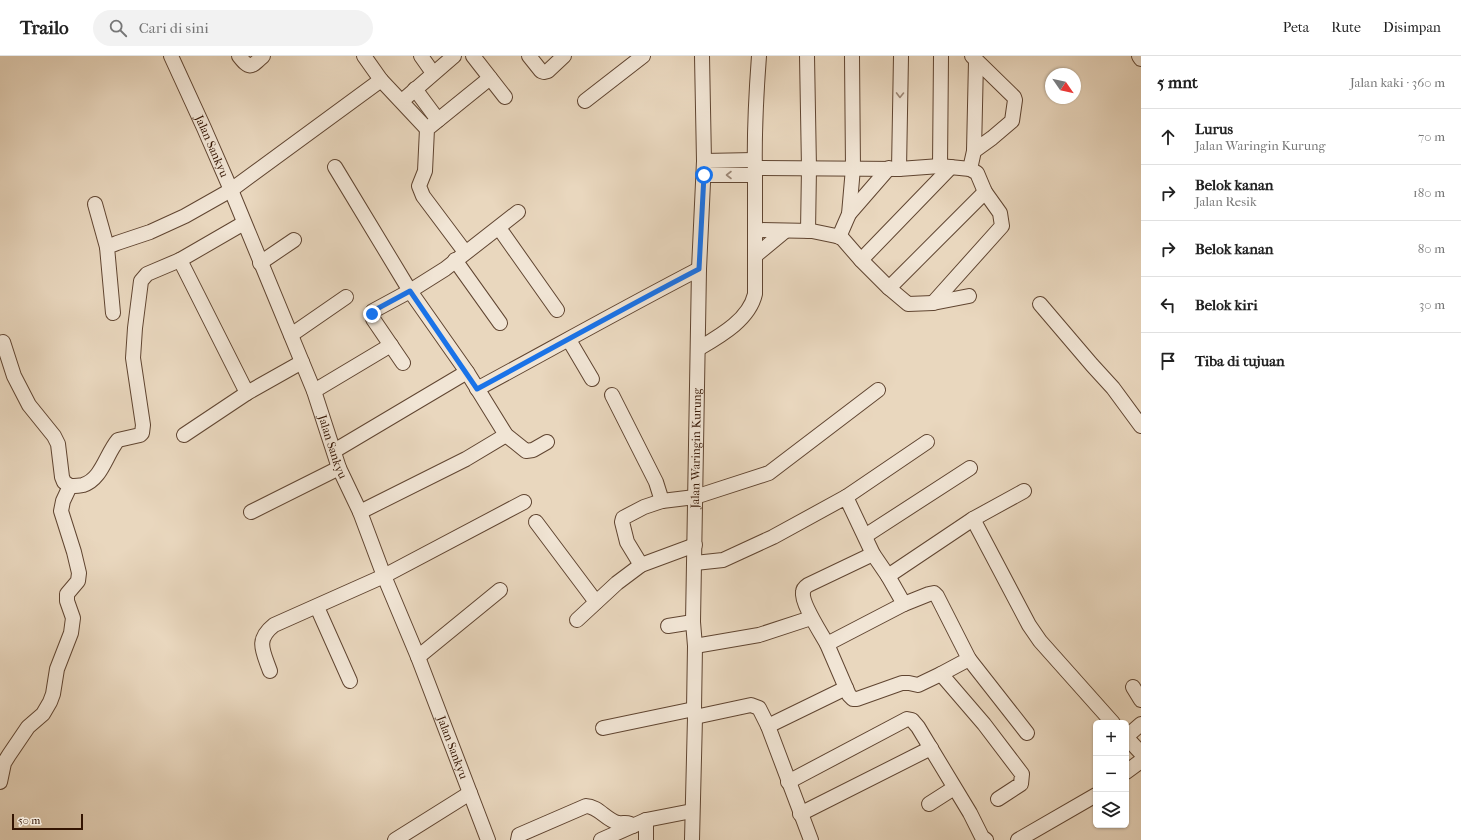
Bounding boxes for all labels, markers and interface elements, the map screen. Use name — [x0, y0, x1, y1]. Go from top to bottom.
search box — [93, 10, 373, 46]
text: Trailo — [20, 17, 69, 39]
icon: search — [107, 17, 129, 39]
text: Cari di sini — [139, 19, 209, 37]
text: Peta — [1283, 19, 1309, 36]
text: Rute — [1331, 19, 1361, 36]
text: Disimpan — [1383, 19, 1441, 36]
north arrow — [1045, 68, 1081, 104]
text: 5 mnt — [1157, 72, 1198, 92]
text: Jalan kaki · 360 m — [1350, 75, 1445, 90]
one-way arrow — [896, 92, 904, 98]
street label: Jalan Sankyu — [192, 112, 232, 180]
text: Lurus — [1195, 120, 1233, 138]
icon: ahead — [1157, 126, 1179, 148]
text: 70 m — [1418, 129, 1445, 144]
text: Jalan Waringin Kurung — [1195, 138, 1326, 153]
route start — [695, 166, 713, 184]
one-way arrow — [726, 171, 732, 179]
text: Belok kanan — [1195, 176, 1274, 194]
icon: right — [1157, 182, 1179, 204]
text: 180 m — [1413, 185, 1445, 200]
text: Jalan Resik — [1195, 194, 1257, 209]
icon: right — [1157, 238, 1179, 260]
text: Belok kanan — [1195, 240, 1274, 258]
text: 80 m — [1418, 241, 1445, 256]
icon: left — [1157, 294, 1179, 316]
text: Belok kiri — [1195, 296, 1258, 314]
text: 30 m — [1419, 297, 1445, 312]
route end — [363, 305, 381, 323]
icon: arrive — [1157, 350, 1179, 372]
text: Tiba di tujuan — [1195, 352, 1285, 370]
street label: Jalan Waringin Kurung — [688, 387, 704, 510]
street label: Jalan Sankyu — [315, 412, 350, 481]
street label: Jalan Sankyu — [434, 713, 471, 781]
map controls — [1093, 720, 1129, 828]
button: + — [1093, 720, 1129, 756]
button: − — [1093, 756, 1129, 792]
button: layers — [1093, 792, 1129, 828]
scale bar — [12, 812, 83, 831]
text: 50 m — [18, 814, 40, 827]

